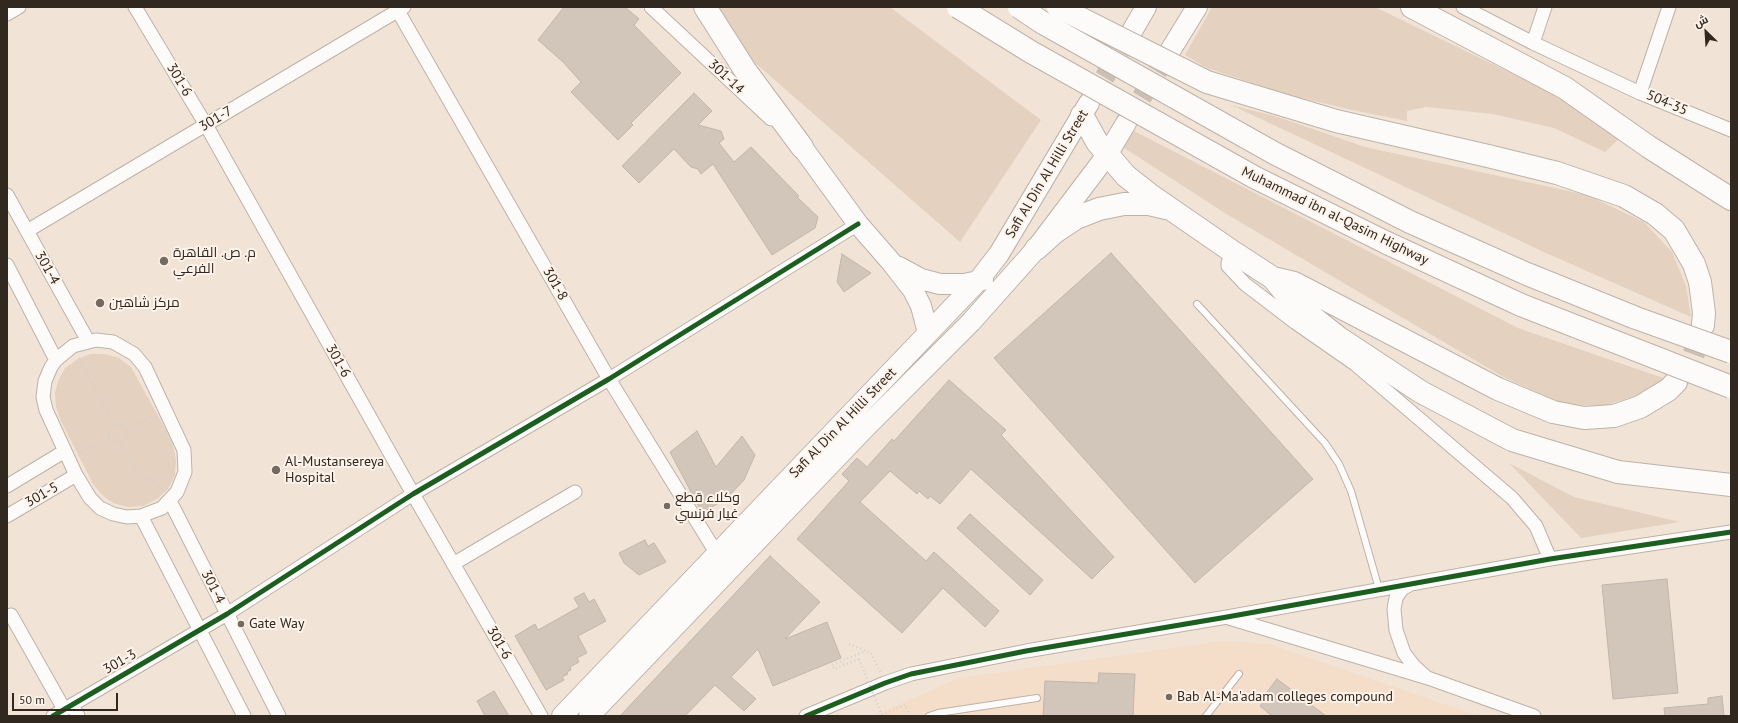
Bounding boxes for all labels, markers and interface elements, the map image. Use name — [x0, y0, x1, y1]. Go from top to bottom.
north arrow — [1686, 12, 1726, 52]
text: ش — [1692, 12, 1710, 30]
street label: 301-14 — [704, 56, 748, 98]
street label: 301-6 — [163, 60, 195, 100]
street label: 504-35 — [1644, 87, 1690, 119]
street label: 301-7 — [196, 103, 236, 135]
street label: Safi Al Din Al Hilli Street — [1002, 107, 1092, 241]
street label: Muhammad ibn al-Qasim Highway — [1239, 163, 1431, 269]
place label: م. ص. القاهرة الفرعي — [173, 245, 256, 278]
street label: 301-4 — [31, 248, 63, 288]
marker: م. ص. القاهرة الفرعي — [158, 255, 170, 267]
street label: 301-8 — [539, 264, 571, 304]
place label: مركز شاهين — [109, 295, 180, 311]
marker: مركز شاهين — [94, 297, 106, 309]
street label: 301-6 — [322, 341, 354, 381]
street label: Safi Al Din Al Hilli Street — [786, 364, 900, 482]
place label: Al-Mustansereya Hospital — [285, 454, 384, 486]
marker: Al-Mustansereya Hospital — [270, 464, 282, 476]
street label: 301-5 — [22, 479, 62, 511]
place label: وكلاء قطع غيار فرنسي — [675, 490, 740, 522]
marker: وكلاء قطع غيار فرنسي — [662, 501, 672, 511]
street label: 301-4 — [197, 567, 229, 607]
place label: Gate Way — [249, 616, 304, 632]
marker: Gate Way — [236, 619, 246, 629]
street label: 301-6 — [483, 623, 515, 663]
street label: 301-3 — [100, 646, 140, 678]
scale bar — [14, 685, 120, 711]
place label: Bab Al-Ma'adam colleges compound — [1177, 689, 1393, 705]
text: 50 m — [19, 692, 45, 707]
marker: Bab Al-Ma'adam colleges compound — [1164, 692, 1174, 702]

